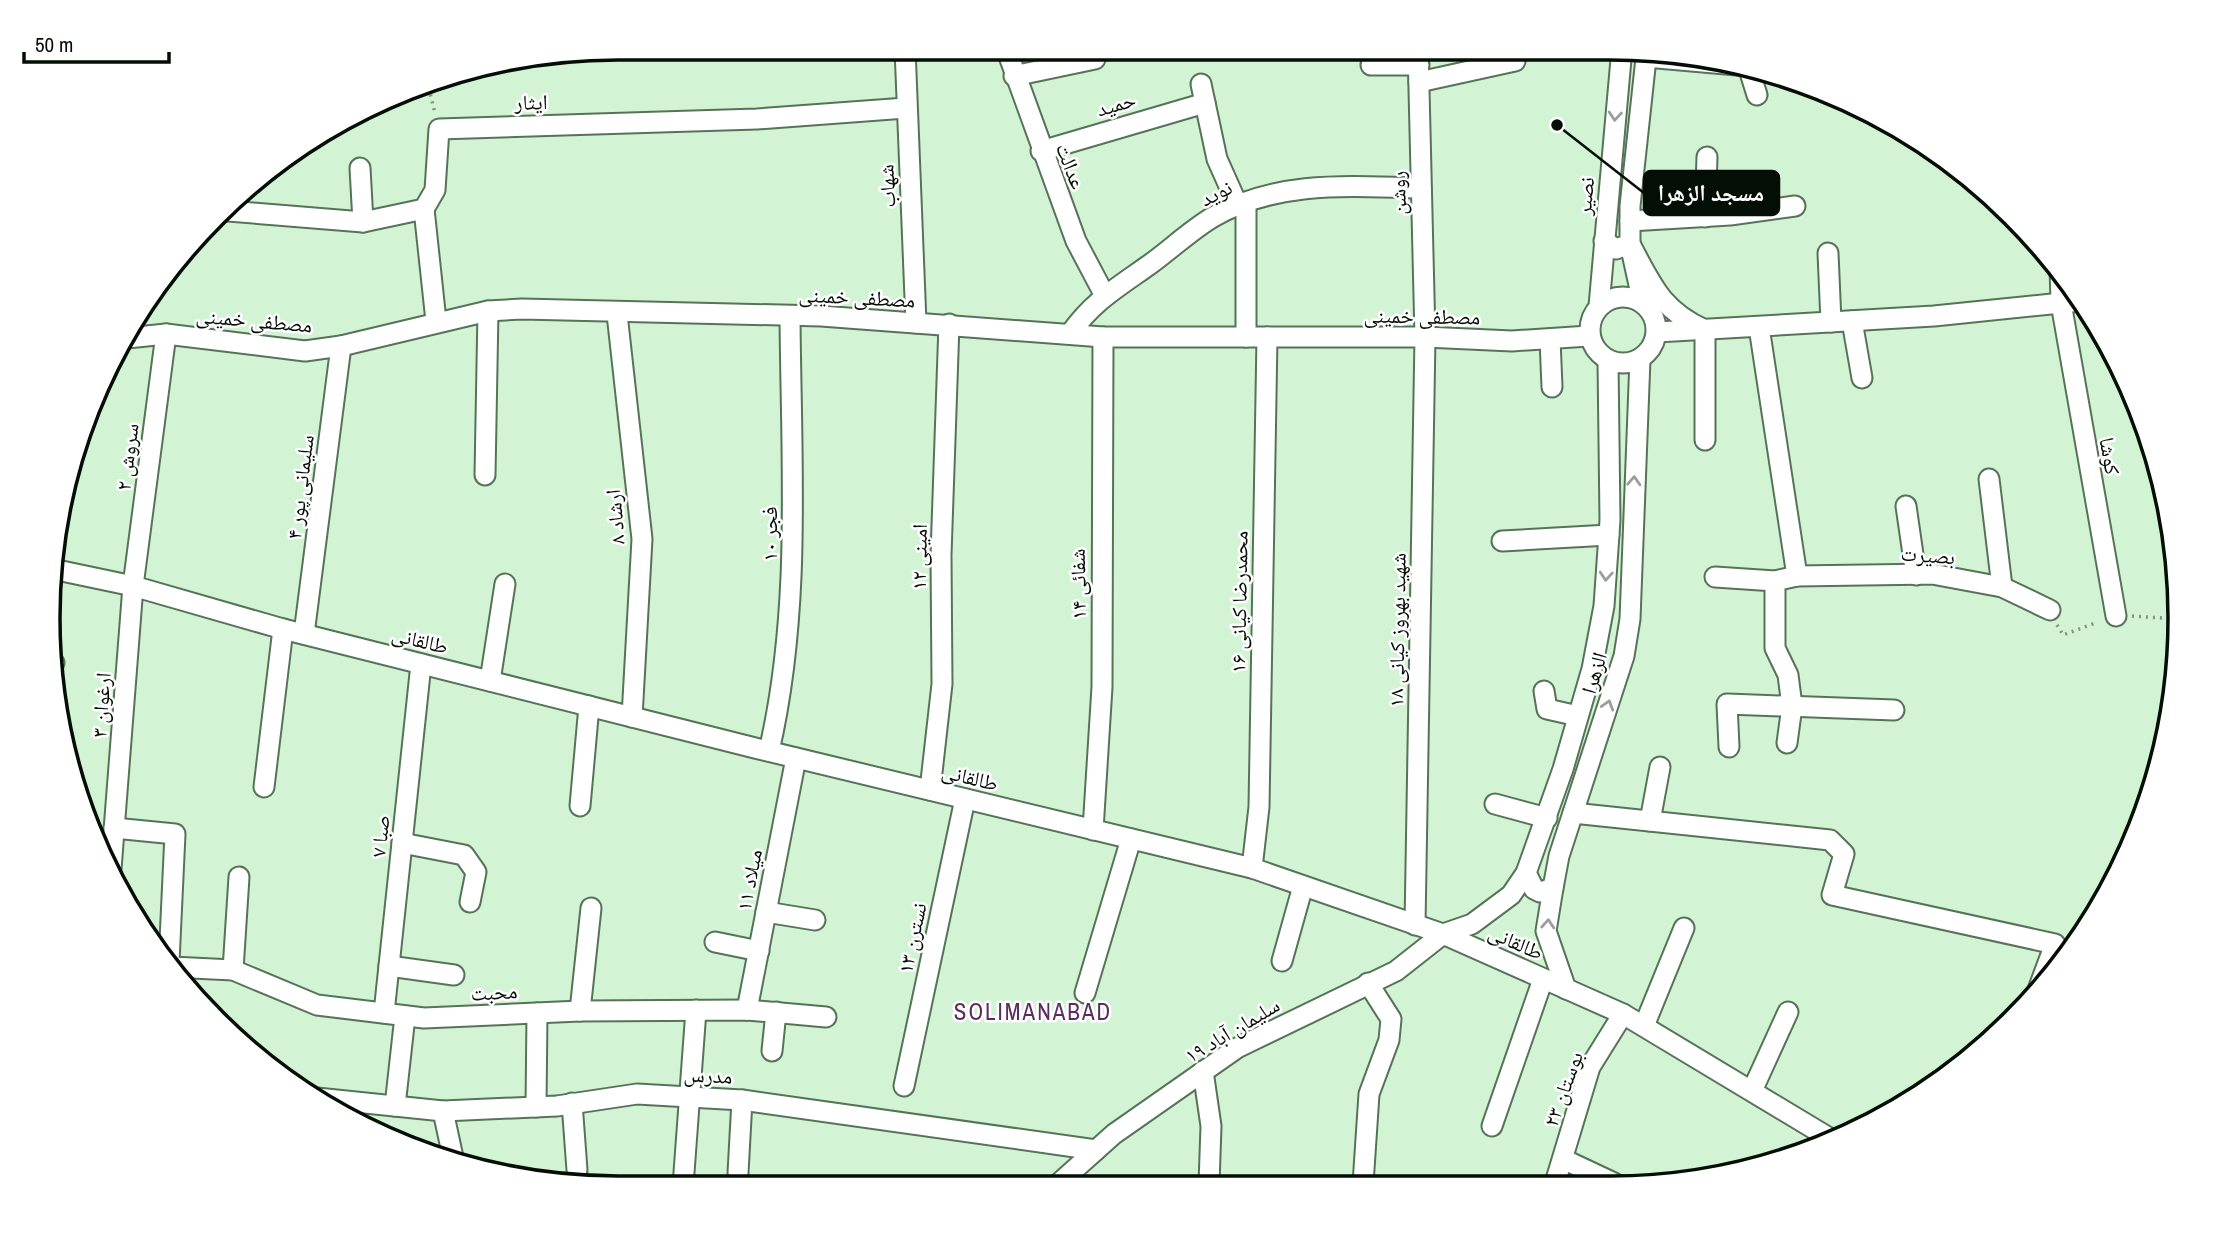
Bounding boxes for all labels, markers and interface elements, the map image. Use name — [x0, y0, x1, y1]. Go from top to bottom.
scale bar — [24, 21, 170, 65]
text: 50 m — [35, 30, 73, 59]
street label: حمید — [1093, 85, 1139, 123]
street label: ایثار — [513, 87, 548, 117]
one-way arrow — [1608, 111, 1623, 122]
street label: عدالت — [1049, 139, 1093, 194]
street label: شهاب — [871, 164, 903, 208]
street label: روشن — [1383, 170, 1413, 216]
callout: مسجد الزهرا — [1644, 171, 1779, 215]
street label: نوید — [1195, 173, 1237, 213]
street label: نصیر — [1569, 176, 1601, 217]
text: مسجد الزهرا — [1658, 177, 1764, 208]
street label: مصطفی خمینی — [798, 279, 916, 315]
street label: مصطفی خمینی — [195, 300, 313, 340]
street label: مصطفی خمینی — [1363, 300, 1481, 332]
street label: سروش ۲ — [108, 422, 146, 492]
street label: سلیمانی پور ۴ — [279, 433, 321, 541]
street label: کوشا — [2092, 435, 2128, 477]
one-way arrow — [1627, 475, 1642, 486]
street label: ارشاد ۸ — [598, 488, 632, 546]
street label: فجر ۱۰ — [755, 507, 784, 561]
street label: امینی ۱۲ — [904, 524, 934, 590]
street label: محمدرضا کیانی ۱۶ — [1223, 531, 1255, 673]
street label: بصیرت — [1900, 539, 1956, 571]
street label: شفائی ۱۴ — [1063, 548, 1093, 620]
street label: شهید بهروز کیانی ۱۸ — [1381, 552, 1413, 708]
one-way arrow — [1599, 571, 1614, 582]
street label: طالقانی — [389, 619, 451, 661]
street label: الزهرا — [1574, 649, 1614, 697]
street label: ارغوان ۳ — [84, 672, 118, 738]
one-way arrow — [1600, 700, 1614, 712]
street label: طالقانی — [939, 756, 1001, 798]
street label: صبا ۷ — [363, 814, 397, 858]
street label: میلاد ۱۱ — [729, 847, 769, 913]
street label: نسترن ۱۳ — [890, 900, 934, 976]
street label: طالقانی — [1484, 917, 1548, 967]
one-way arrow — [1540, 918, 1555, 929]
street label: محبت — [470, 976, 518, 1008]
street label: سلیمان آباد ۱۹ — [1179, 990, 1285, 1070]
district label: SOLIMANABAD — [954, 996, 1112, 1027]
street label: بوستان ۲۳ — [1536, 1047, 1590, 1131]
street label: مدرس — [683, 1059, 733, 1091]

